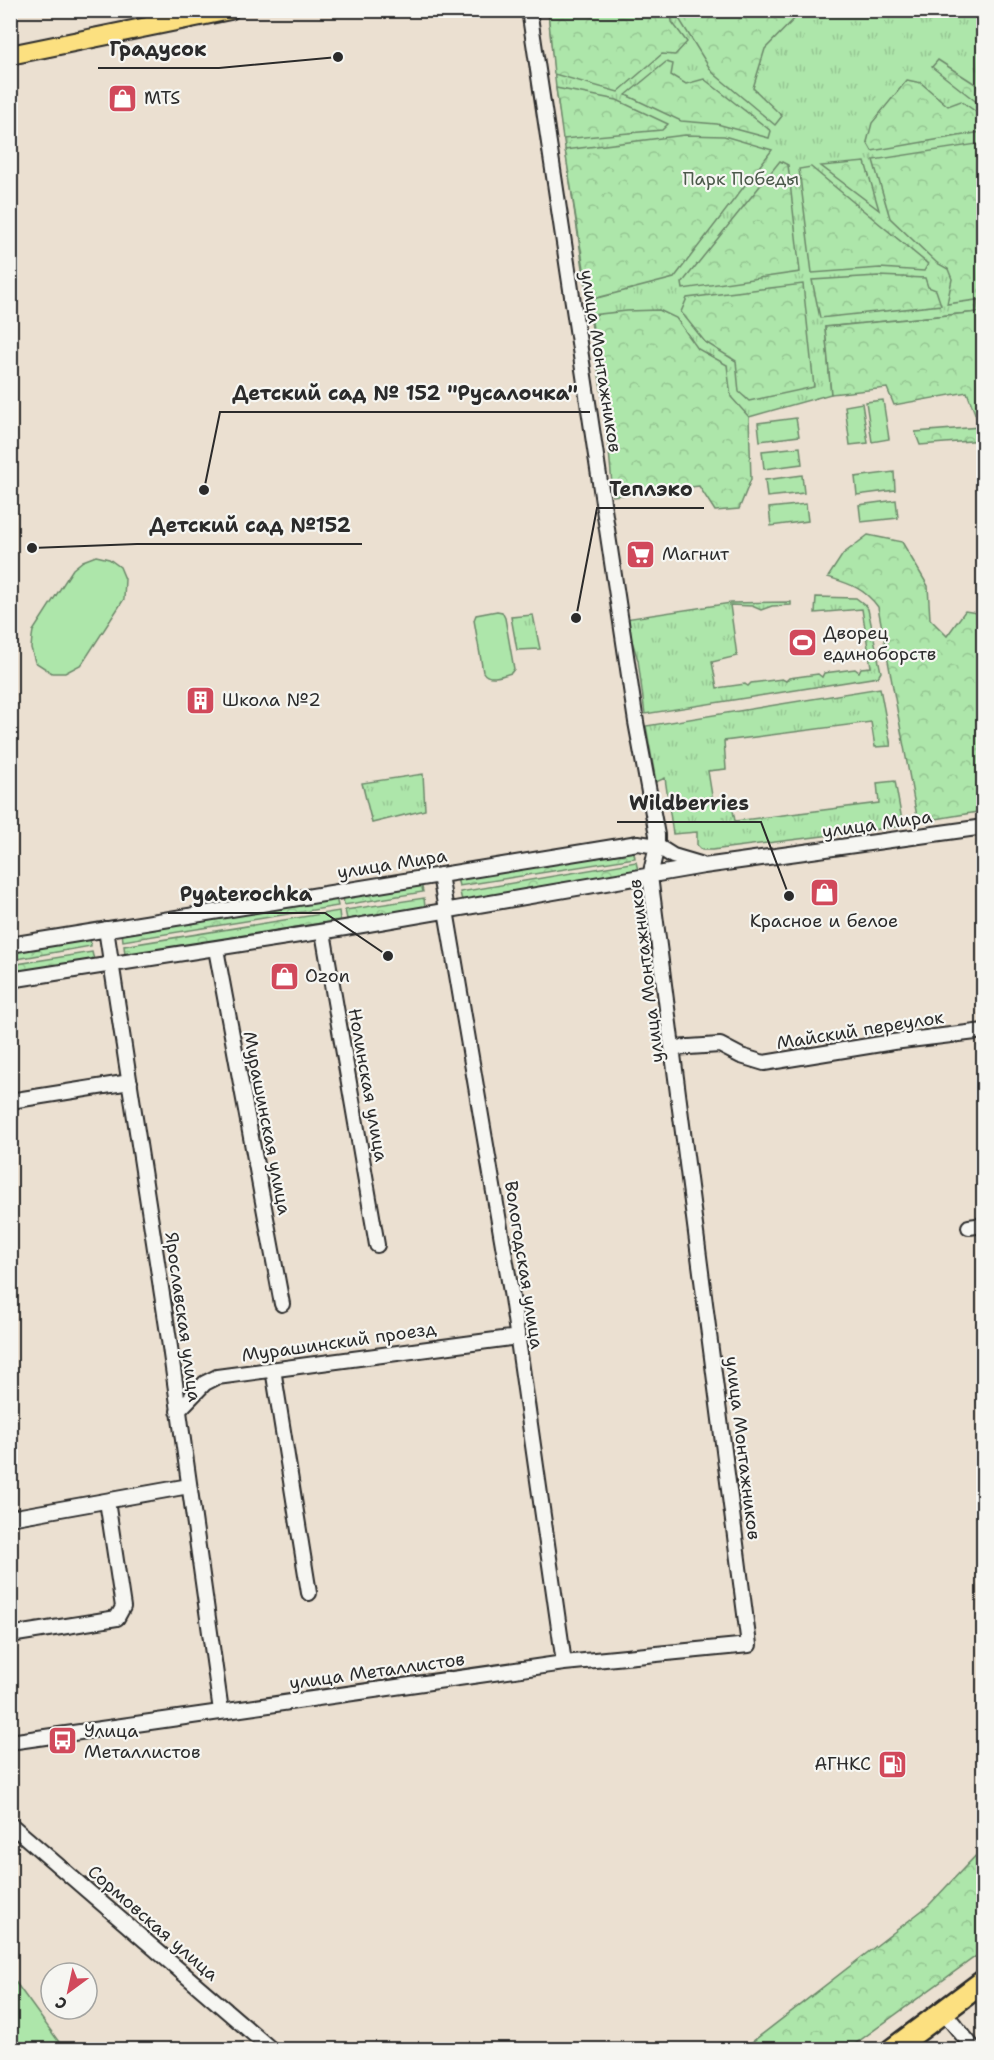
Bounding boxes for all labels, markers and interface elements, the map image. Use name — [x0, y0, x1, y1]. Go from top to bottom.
callout: Градусок — [98, 30, 219, 68]
text: Градусок — [109, 36, 207, 62]
shop icon: MTS — [107, 82, 139, 114]
place label: MTS — [144, 86, 180, 110]
park label: Парк Победы — [683, 167, 799, 191]
street label: улица Монтажников — [575, 268, 627, 454]
callout: Детский сад № 152 "Русалочка" — [220, 374, 590, 412]
text: Детский сад № 152 "Русалочка" — [232, 380, 578, 406]
callout: Теплэко — [597, 470, 704, 508]
text: Теплэко — [609, 476, 693, 502]
callout: Детский сад №152 — [137, 506, 362, 544]
text: Детский сад №152 — [149, 512, 351, 538]
supermarket icon: Магнит — [625, 538, 657, 570]
place label: Магнит — [662, 542, 730, 566]
place label: Дворец единоборств — [823, 621, 936, 666]
sports icon: Дворец единоборств — [786, 627, 818, 659]
building icon: Школа №2 — [185, 684, 217, 716]
place label: Школа №2 — [222, 688, 321, 712]
callout: Wildberries — [617, 784, 761, 822]
text: Wildberries — [629, 790, 749, 816]
street label: улица Мира — [820, 804, 934, 844]
street label: улица Мира — [335, 843, 449, 885]
callout: Pyaterochka — [168, 875, 325, 913]
shop icon: Красное и белое — [808, 876, 840, 908]
street label: улица Монтажников — [623, 878, 669, 1064]
text: Pyaterochka — [180, 881, 313, 907]
place label: Красное и белое — [750, 909, 898, 933]
shop icon: Ozon — [268, 960, 300, 992]
place label: Ozon — [305, 964, 350, 988]
street label: Майский переулок — [775, 1005, 946, 1055]
street label: Нолинская улица — [343, 1006, 393, 1164]
street label: Мурашинская улица — [237, 1029, 297, 1217]
street label: Вологодская улица — [499, 1179, 549, 1351]
street label: Ярославская улица — [159, 1230, 207, 1404]
street label: Мурашинский проезд — [240, 1316, 439, 1368]
street label: улица Монтажников — [720, 1355, 766, 1541]
street label: улица Металлистов — [288, 1647, 466, 1695]
place label: Улица Металлистов — [84, 1719, 201, 1764]
bus stop icon: Улица Металлистов — [47, 1725, 79, 1757]
fuel station icon: АГНКС — [876, 1748, 908, 1780]
place label: АГНКС — [814, 1752, 871, 1776]
street label: Сормовская улица — [83, 1860, 223, 1986]
north arrow — [39, 1961, 99, 2021]
text: С — [51, 1992, 71, 2015]

